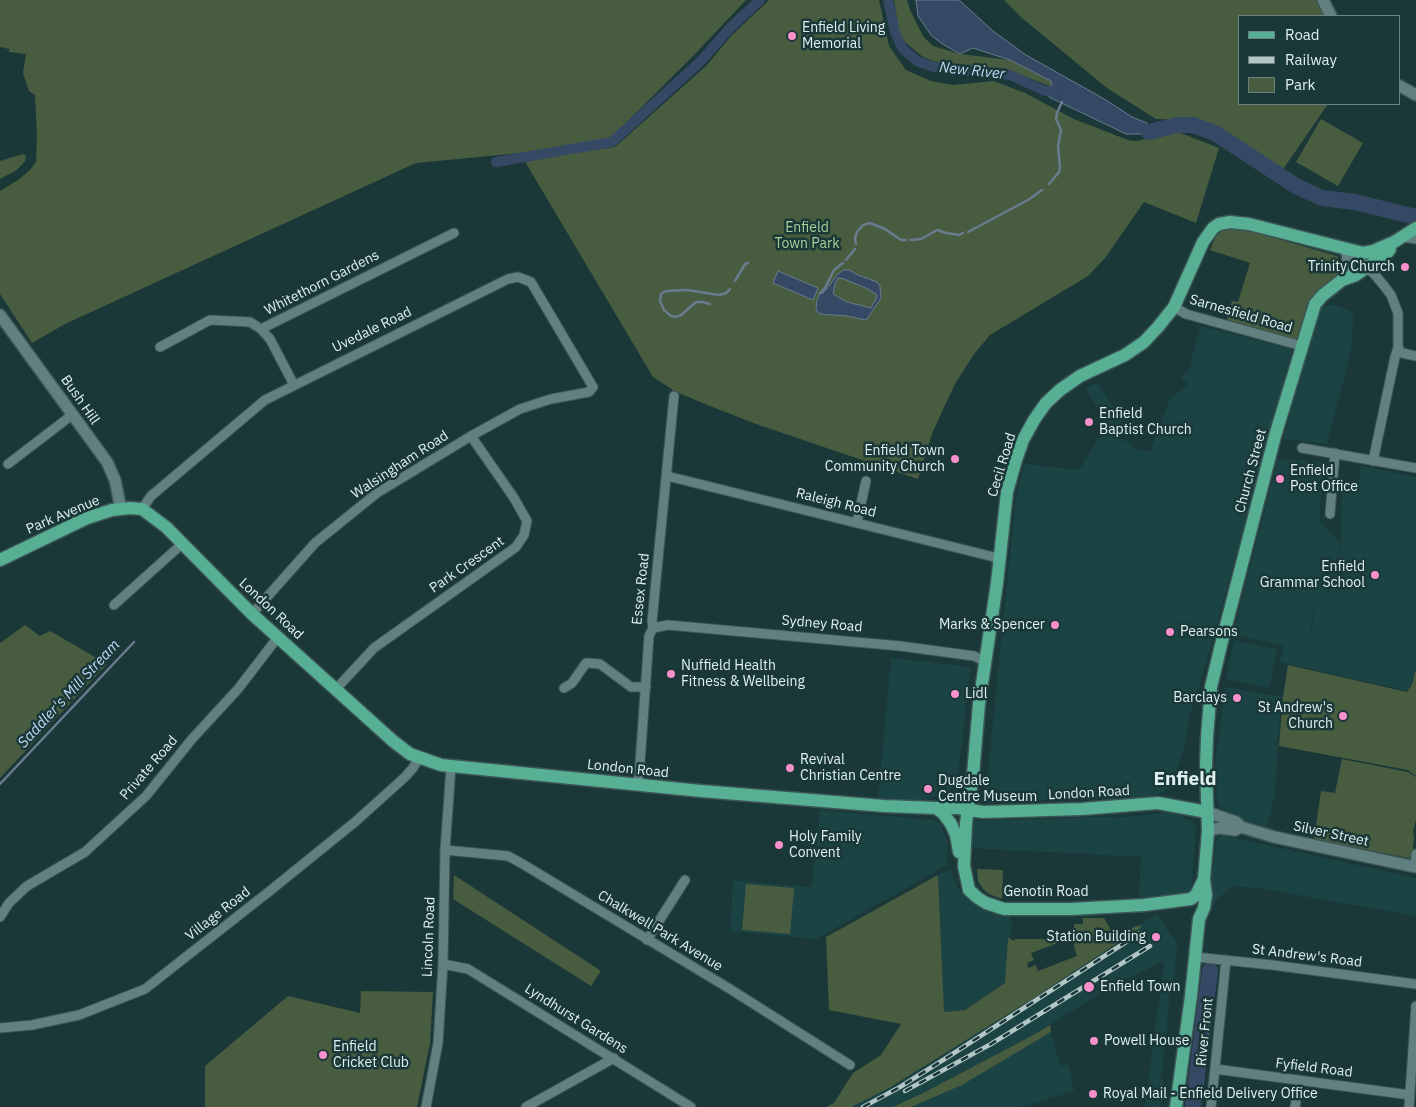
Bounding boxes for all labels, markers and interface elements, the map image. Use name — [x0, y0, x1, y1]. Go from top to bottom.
legend — [1238, 15, 1401, 105]
place label: Enfield Living Memorial — [802, 20, 885, 52]
text: Road — [1285, 25, 1320, 44]
marker: Enfield Living Memorial — [786, 30, 798, 42]
text: Railway — [1285, 50, 1337, 69]
water label: New River — [938, 59, 1006, 83]
text: Park — [1285, 75, 1315, 94]
park label: Enfield Town Park — [774, 220, 840, 252]
street label: Whitethorn Gardens — [262, 247, 382, 319]
place label: Trinity Church — [1308, 259, 1395, 275]
marker: Trinity Church — [1399, 261, 1411, 273]
street label: Sarnesfield Road — [1188, 291, 1294, 337]
street label: Uvedale Road — [329, 303, 415, 357]
street label: Bush Hill — [57, 372, 103, 428]
place label: Enfield Baptist Church — [1099, 406, 1192, 438]
marker: Enfield Baptist Church — [1083, 416, 1095, 428]
street label: Walsingham Road — [348, 427, 452, 503]
street label: Church Street — [1232, 427, 1270, 515]
street label: Cecil Road — [984, 431, 1020, 499]
place label: Enfield Town Community Church — [825, 443, 945, 476]
marker: Enfield Town Community Church — [949, 453, 961, 465]
place label: Enfield Post Office — [1290, 463, 1358, 496]
marker: Enfield Post Office — [1274, 473, 1286, 485]
street label: Raleigh Road — [794, 485, 878, 521]
street label: Park Avenue — [24, 492, 102, 538]
street label: Park Crescent — [426, 533, 508, 597]
street label: Essex Road — [629, 552, 653, 626]
place label: Enfield Grammar School — [1260, 559, 1365, 592]
marker: Enfield Grammar School — [1369, 569, 1381, 581]
street label: London Road — [235, 575, 307, 643]
street label: Sydney Road — [781, 612, 863, 636]
place label: Marks & Spencer — [939, 617, 1045, 633]
marker: Marks & Spencer — [1049, 619, 1061, 631]
place label: Pearsons — [1180, 624, 1238, 640]
marker: Pearsons — [1164, 626, 1176, 638]
water label: Saddler's Mill Stream — [14, 636, 124, 752]
place label: Nuffield Health Fitness & Wellbeing — [681, 658, 805, 690]
marker: Nuffield Health Fitness & Wellbeing — [665, 668, 677, 680]
place label: Lidl — [965, 686, 987, 702]
marker: Lidl — [949, 688, 961, 700]
place label: Barclays — [1173, 690, 1227, 706]
marker: Barclays — [1231, 692, 1243, 704]
place label: St Andrew's Church — [1258, 700, 1333, 732]
marker: St Andrew's Church — [1337, 710, 1349, 722]
street label: Private Road — [117, 733, 181, 803]
place label: Revival Christian Centre — [800, 752, 901, 784]
street label: London Road — [586, 756, 670, 782]
marker: Revival Christian Centre — [784, 762, 796, 774]
district label: Enfield — [1153, 769, 1217, 791]
place label: Dugdale Centre Museum — [938, 773, 1037, 806]
street label: London Road — [1048, 782, 1130, 804]
marker: Dugdale Centre Museum — [922, 783, 934, 795]
street label: Silver Street — [1292, 818, 1370, 850]
place label: Holy Family Convent — [789, 829, 862, 862]
marker: Holy Family Convent — [773, 839, 785, 851]
street label: Village Road — [182, 884, 254, 944]
street label: Genotin Road — [1003, 884, 1089, 900]
street label: Chalkwell Park Avenue — [594, 887, 726, 975]
street label: Lincoln Road — [419, 896, 439, 978]
place label: Station Building — [1047, 929, 1146, 945]
marker: Station Building — [1150, 931, 1162, 943]
street label: St Andrew's Road — [1251, 941, 1363, 971]
place label: Enfield Town — [1100, 979, 1181, 995]
marker: Enfield Town — [1082, 980, 1096, 994]
street label: Lyndhurst Gardens — [521, 981, 631, 1057]
street label: River Front — [1193, 997, 1217, 1067]
place label: Powell House — [1104, 1033, 1189, 1049]
marker: Powell House — [1088, 1035, 1100, 1047]
place label: Enfield Cricket Club — [333, 1039, 409, 1072]
marker: Enfield Cricket Club — [317, 1049, 329, 1061]
street label: Fyfield Road — [1274, 1055, 1354, 1081]
place label: Royal Mail - Enfield Delivery Office — [1103, 1086, 1318, 1102]
marker: Royal Mail - Enfield Delivery Office — [1087, 1088, 1099, 1100]

